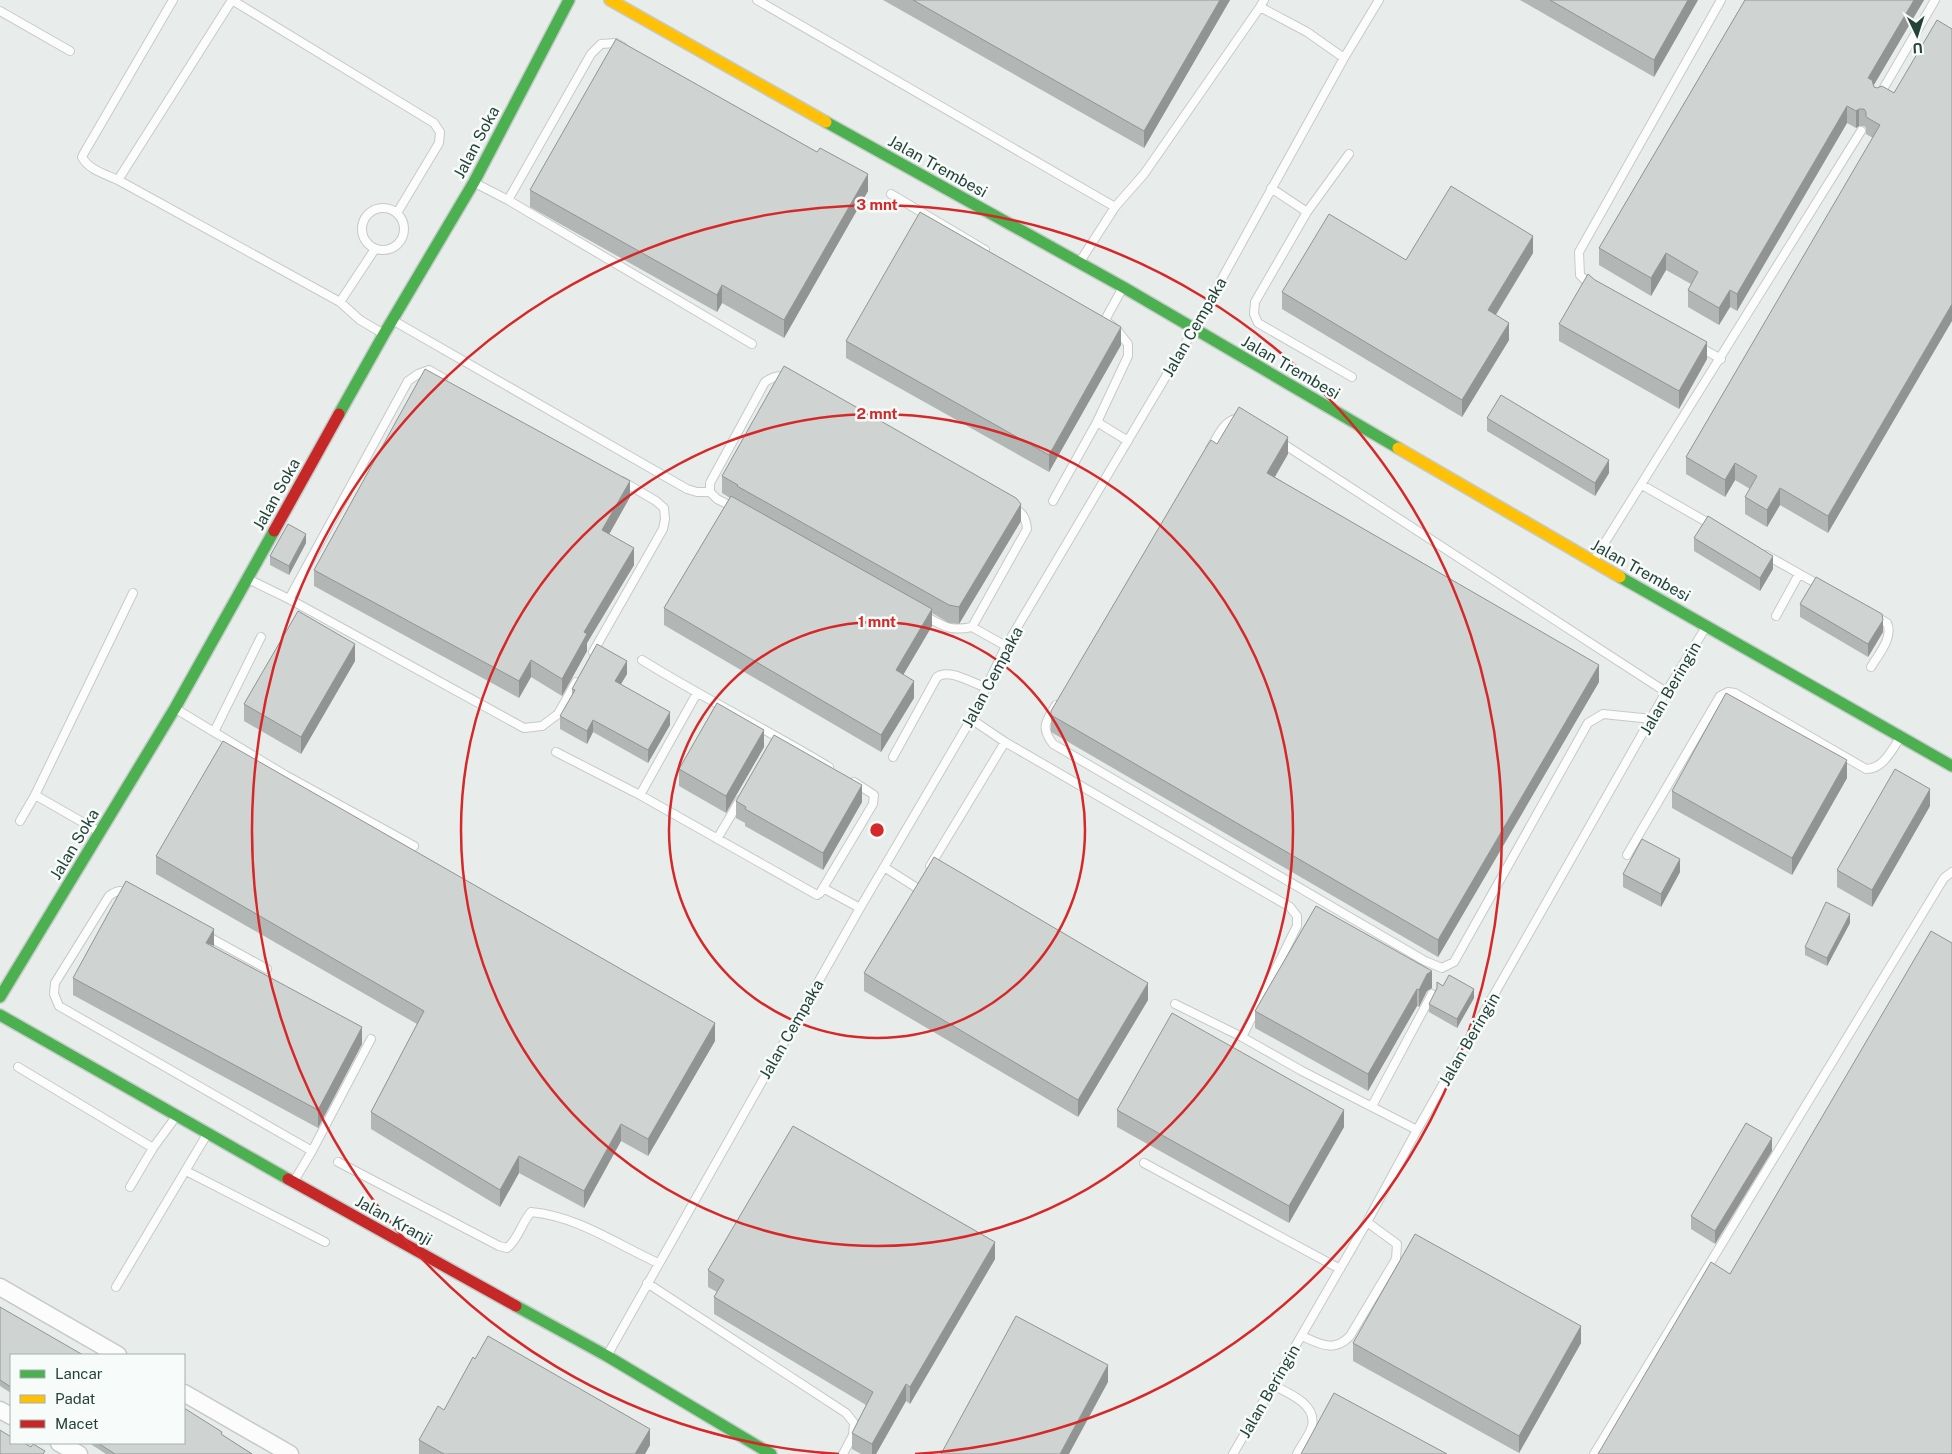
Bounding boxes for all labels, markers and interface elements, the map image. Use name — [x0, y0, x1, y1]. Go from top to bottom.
north arrow — [1892, 10, 1942, 60]
text: U — [1912, 40, 1924, 56]
street label: Jalan Soka — [449, 103, 503, 182]
street label: Jalan Trembesi — [885, 131, 991, 202]
text: 3 mnt — [856, 196, 898, 213]
street label: Jalan Cempaka — [1158, 274, 1231, 380]
street label: Jalan Trembesi — [1238, 332, 1343, 403]
text: 2 mnt — [856, 405, 898, 422]
street label: Jalan Soka — [249, 455, 304, 533]
street label: Jalan Trembesi — [1588, 535, 1694, 606]
text: 1 mnt — [858, 613, 896, 630]
street label: Jalan Cempaka — [958, 624, 1027, 731]
street label: Jalan Beringin — [1636, 638, 1705, 738]
street label: Jalan Soka — [46, 805, 103, 883]
centre of rings — [868, 821, 886, 839]
street label: Jalan Cempaka — [755, 976, 828, 1082]
street label: Jalan Beringin — [1435, 989, 1504, 1089]
street label: Jalan Kranji — [352, 1192, 436, 1249]
street label: Jalan Beringin — [1235, 1341, 1304, 1441]
legend — [10, 1354, 185, 1444]
text: Lancar — [55, 1365, 103, 1382]
text: Padat — [55, 1390, 96, 1407]
text: Macet — [55, 1415, 99, 1432]

